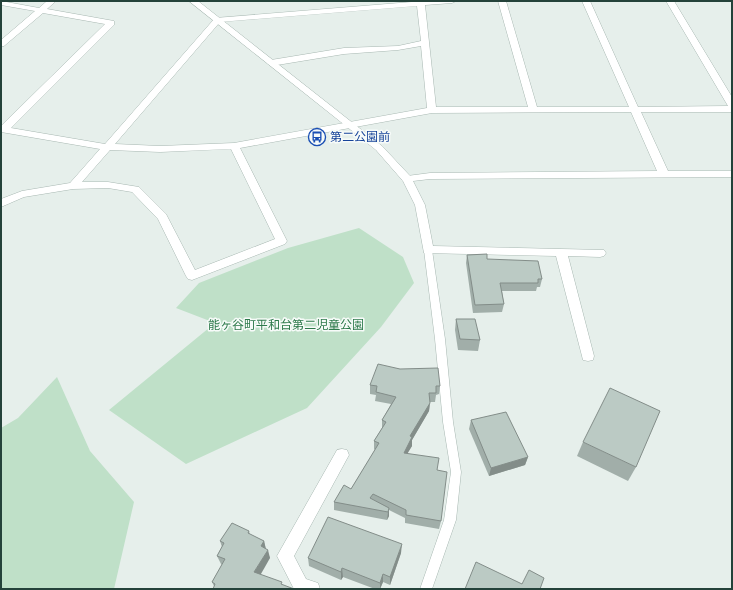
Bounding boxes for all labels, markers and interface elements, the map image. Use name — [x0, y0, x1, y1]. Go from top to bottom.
bus stop icon: 第二公園前 — [307, 127, 327, 147]
place label: 第二公園前 — [330, 130, 390, 144]
park label: 能ヶ谷町平和台第二児童公園 — [208, 318, 364, 332]

